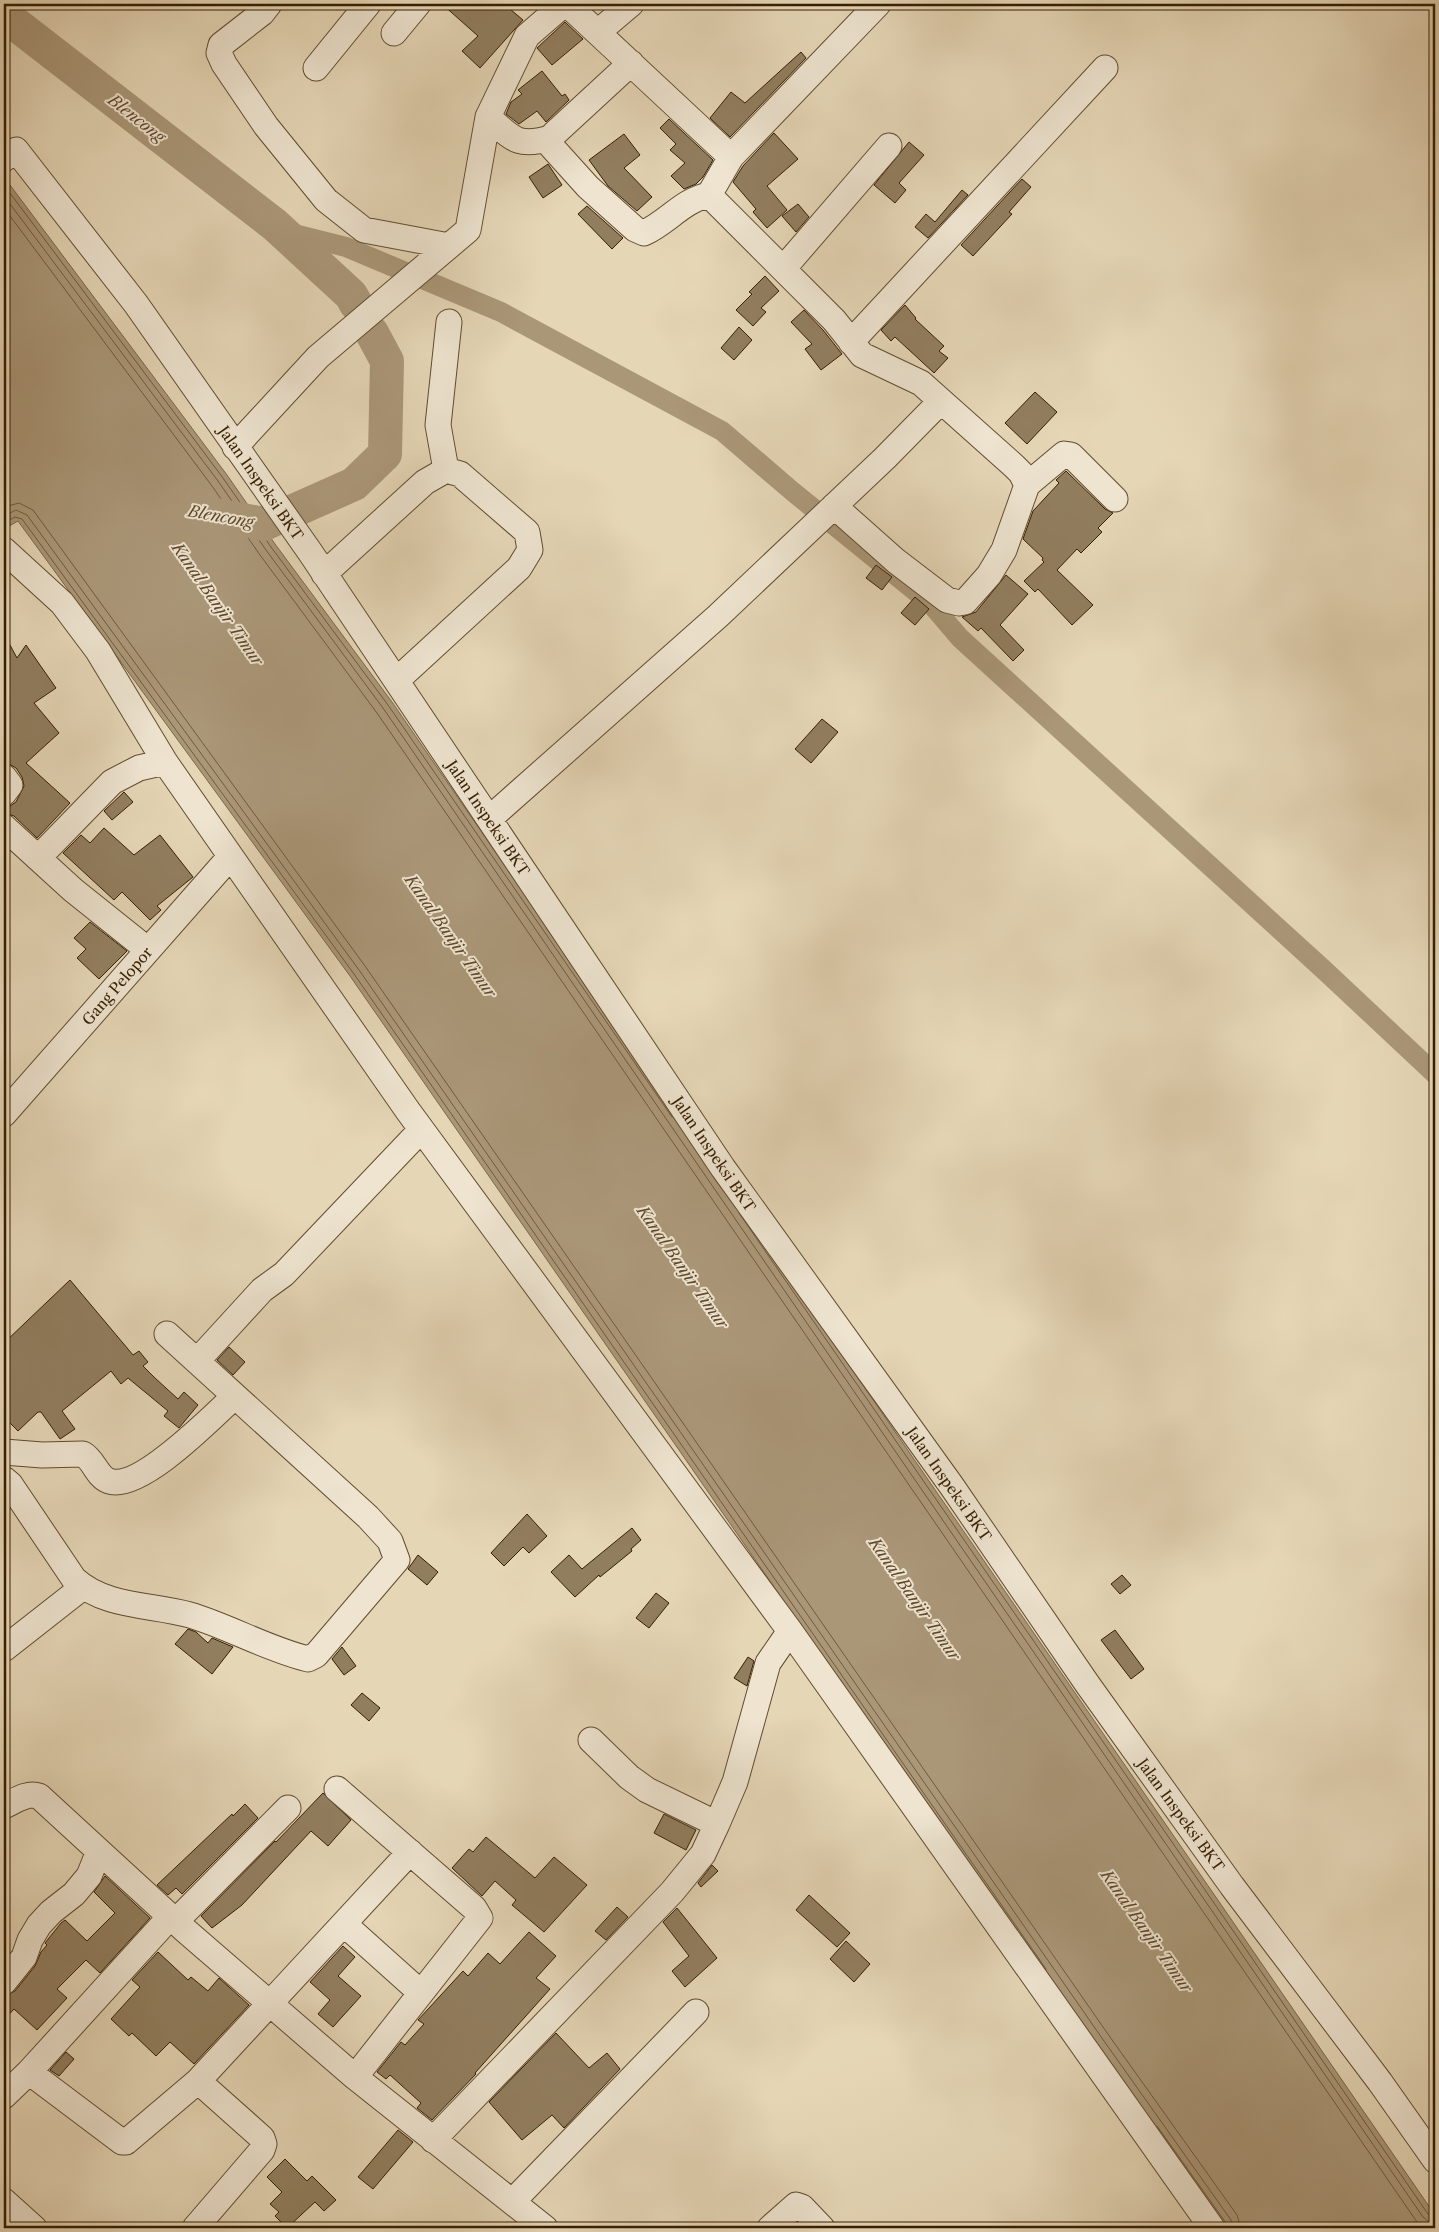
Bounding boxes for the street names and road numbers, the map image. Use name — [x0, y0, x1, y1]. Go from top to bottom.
street label: Jalan Inspeksi BKT — [213, 421, 308, 544]
street label: Jalan Inspeksi BKT — [441, 755, 534, 880]
street label: Gang Pelopor — [78, 942, 157, 1029]
street label: Jalan Inspeksi BKT — [667, 1091, 760, 1216]
street label: Jalan Inspeksi BKT — [901, 1422, 996, 1545]
street label: Jalan Inspeksi BKT — [1132, 1753, 1229, 1876]

